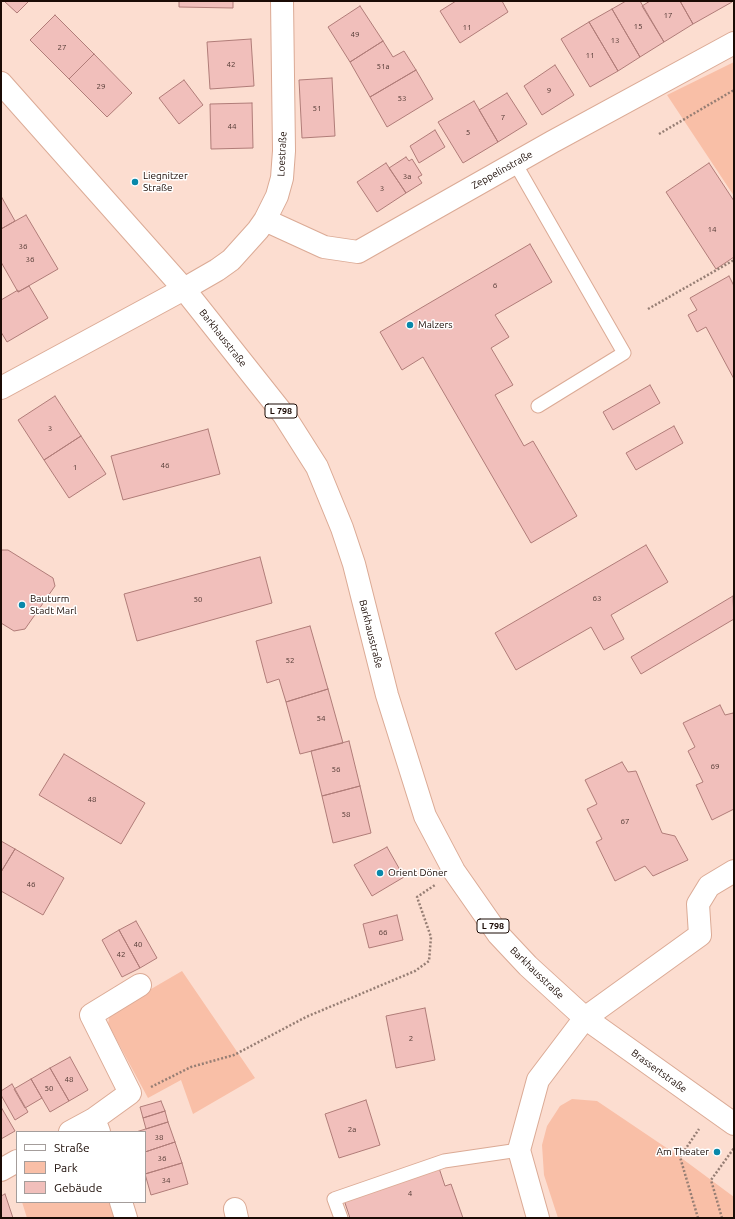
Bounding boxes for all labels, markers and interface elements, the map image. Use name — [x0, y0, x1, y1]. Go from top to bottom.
house number: 17 — [663, 10, 673, 20]
house number: 15 — [633, 21, 643, 31]
house number: 11 — [462, 22, 472, 32]
house number: 49 — [350, 29, 360, 39]
house number: 13 — [610, 35, 620, 45]
house number: 27 — [57, 42, 67, 52]
house number: 11 — [585, 50, 595, 60]
house number: 42 — [226, 59, 236, 69]
house number: 51a — [376, 61, 390, 71]
house number: 29 — [96, 81, 106, 91]
house number: 9 — [547, 85, 551, 95]
house number: 53 — [397, 93, 407, 103]
house number: 51 — [312, 103, 322, 113]
house number: 7 — [501, 112, 505, 122]
house number: 44 — [227, 121, 237, 131]
house number: 5 — [466, 127, 470, 137]
street label: Loestraße — [275, 131, 289, 177]
street label: Zeppelinstraße — [469, 148, 535, 192]
place label: Liegnitzer Straße — [143, 170, 188, 194]
house number: 3a — [403, 171, 411, 181]
marker: Liegnitzer Straße — [130, 177, 140, 187]
house number: 3 — [380, 183, 384, 193]
house number: 14 — [707, 224, 717, 234]
house number: 36 — [18, 241, 28, 251]
house number: 36 — [25, 254, 35, 264]
house number: 6 — [493, 280, 497, 290]
street label: Barkhausstraße — [197, 307, 249, 369]
place label: Malzers — [418, 319, 453, 331]
marker: Malzers — [405, 320, 415, 330]
road number: L 798 — [265, 404, 297, 418]
house number: 3 — [48, 423, 52, 433]
house number: 46 — [160, 460, 170, 470]
house number: 1 — [73, 462, 77, 472]
place label: Bauturm Stadt Marl — [30, 593, 77, 616]
house number: 63 — [592, 593, 602, 603]
house number: 50 — [193, 594, 203, 604]
street label: Barkhausstraße — [357, 599, 385, 669]
marker: Bauturm Stadt Marl — [17, 600, 27, 610]
house number: 52 — [285, 655, 295, 665]
house number: 54 — [316, 713, 326, 723]
house number: 69 — [710, 761, 720, 771]
house number: 56 — [331, 764, 341, 774]
house number: 48 — [87, 794, 97, 804]
house number: 58 — [341, 809, 351, 819]
house number: 67 — [620, 816, 630, 826]
place label: Orient Döner — [388, 867, 447, 879]
marker: Orient Döner — [375, 868, 385, 878]
house number: 46 — [26, 879, 36, 889]
road number: L 798 — [477, 919, 509, 933]
house number: 66 — [378, 927, 388, 937]
house number: 40 — [133, 939, 143, 949]
street label: Barkhausstraße — [508, 944, 566, 1002]
house number: 42 — [116, 949, 126, 959]
house number: 2 — [409, 1033, 413, 1043]
street label: Brassertstraße — [629, 1047, 689, 1095]
house number: 48 — [64, 1074, 74, 1084]
house number: 50 — [44, 1083, 54, 1093]
house number: 2a — [348, 1124, 356, 1134]
legend — [16, 1131, 146, 1203]
house number: 38 — [154, 1132, 164, 1142]
text: Straße — [54, 1141, 90, 1154]
place label: Am Theater — [656, 1146, 709, 1158]
marker: Am Theater — [712, 1147, 722, 1157]
house number: 36 — [157, 1153, 167, 1163]
text: Park — [54, 1161, 78, 1174]
house number: 34 — [161, 1175, 171, 1185]
text: Gebäude — [54, 1181, 102, 1194]
house number: 4 — [408, 1188, 412, 1198]

